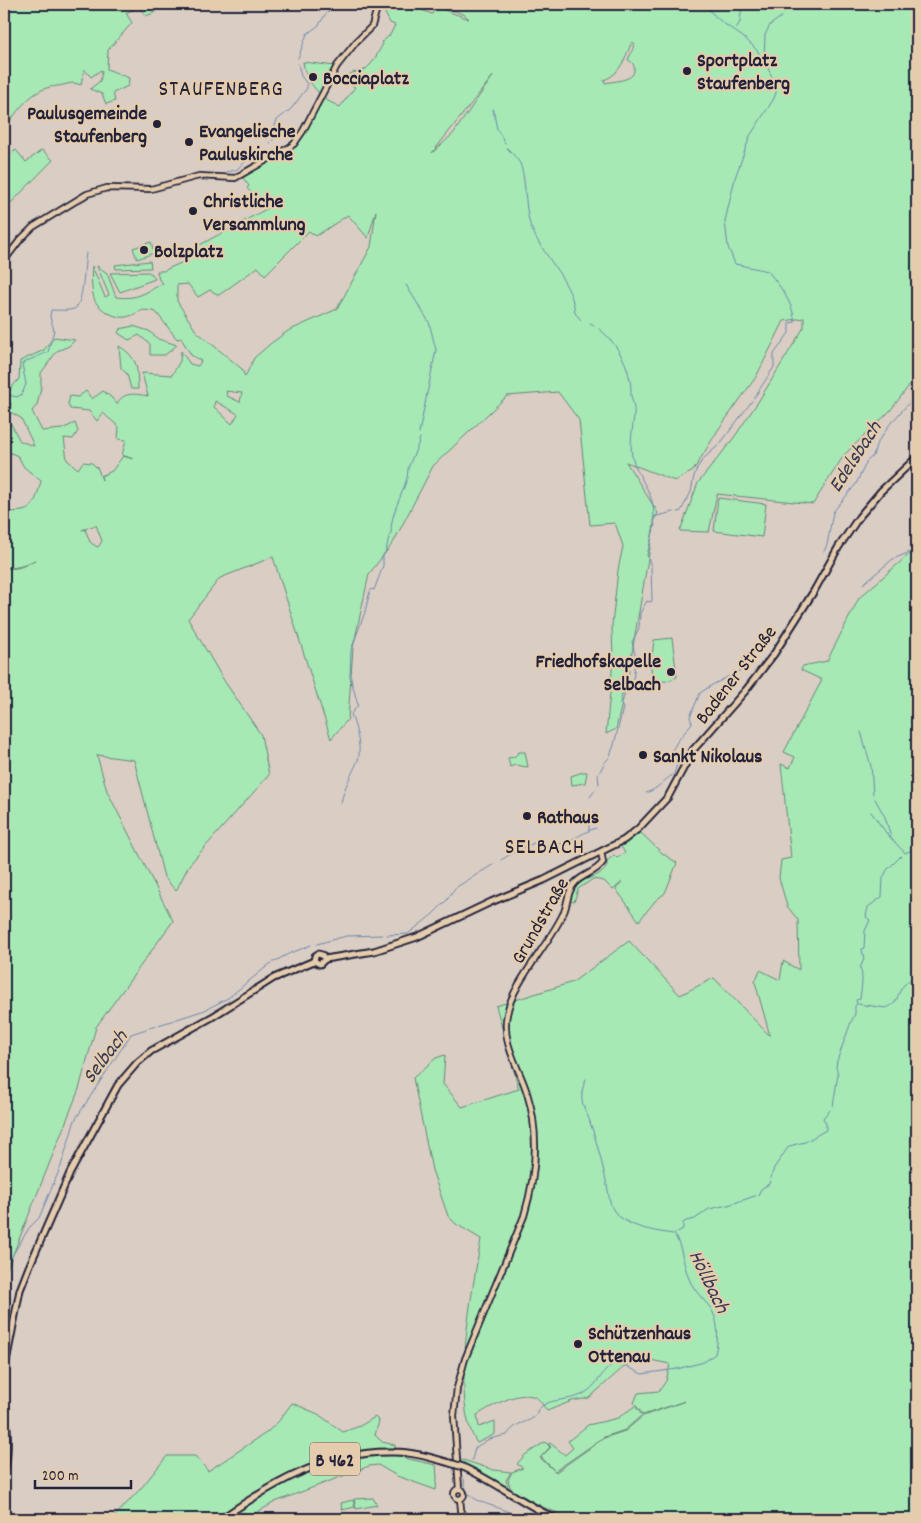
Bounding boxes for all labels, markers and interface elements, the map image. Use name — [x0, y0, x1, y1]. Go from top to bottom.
place label: Sportplatz Staufenberg — [697, 48, 790, 99]
marker: Sportplatz Staufenberg — [681, 65, 693, 77]
place label: Bocciaplatz — [323, 66, 409, 94]
marker: Bocciaplatz — [307, 71, 319, 83]
district label: STAUFENBERG — [158, 75, 284, 106]
place label: Paulusgemeinde Staufenberg — [27, 101, 147, 152]
marker: Paulusgemeinde Staufenberg — [151, 118, 163, 130]
place label: Evangelische Pauluskirche — [199, 119, 296, 170]
marker: Evangelische Pauluskirche — [183, 136, 195, 148]
place label: Christliche Versammlung — [203, 189, 306, 240]
marker: Christliche Versammlung — [187, 205, 199, 217]
place label: Bolzplatz — [154, 239, 223, 267]
marker: Bolzplatz — [138, 244, 150, 256]
water label: Edelsbach — [822, 415, 891, 499]
street label: Badener Straße — [690, 620, 785, 731]
place label: Friedhofskapelle Selbach — [535, 649, 661, 700]
marker: Friedhofskapelle Selbach — [665, 666, 677, 678]
place label: Sankt Nikolaus — [653, 744, 762, 772]
marker: Sankt Nikolaus — [637, 749, 649, 761]
place label: Rathaus — [537, 805, 599, 833]
marker: Rathaus — [521, 810, 533, 822]
district label: SELBACH — [505, 833, 585, 864]
street label: Grundstraße — [506, 873, 578, 970]
water label: Selbach — [76, 1024, 137, 1091]
water label: Höllbach — [679, 1246, 736, 1320]
place label: Schützenhaus Ottenau — [588, 1321, 691, 1372]
marker: Schützenhaus Ottenau — [572, 1338, 584, 1350]
road number: B 462 — [310, 1442, 360, 1476]
scale bar — [35, 1458, 131, 1490]
text: 200 m — [42, 1466, 79, 1488]

